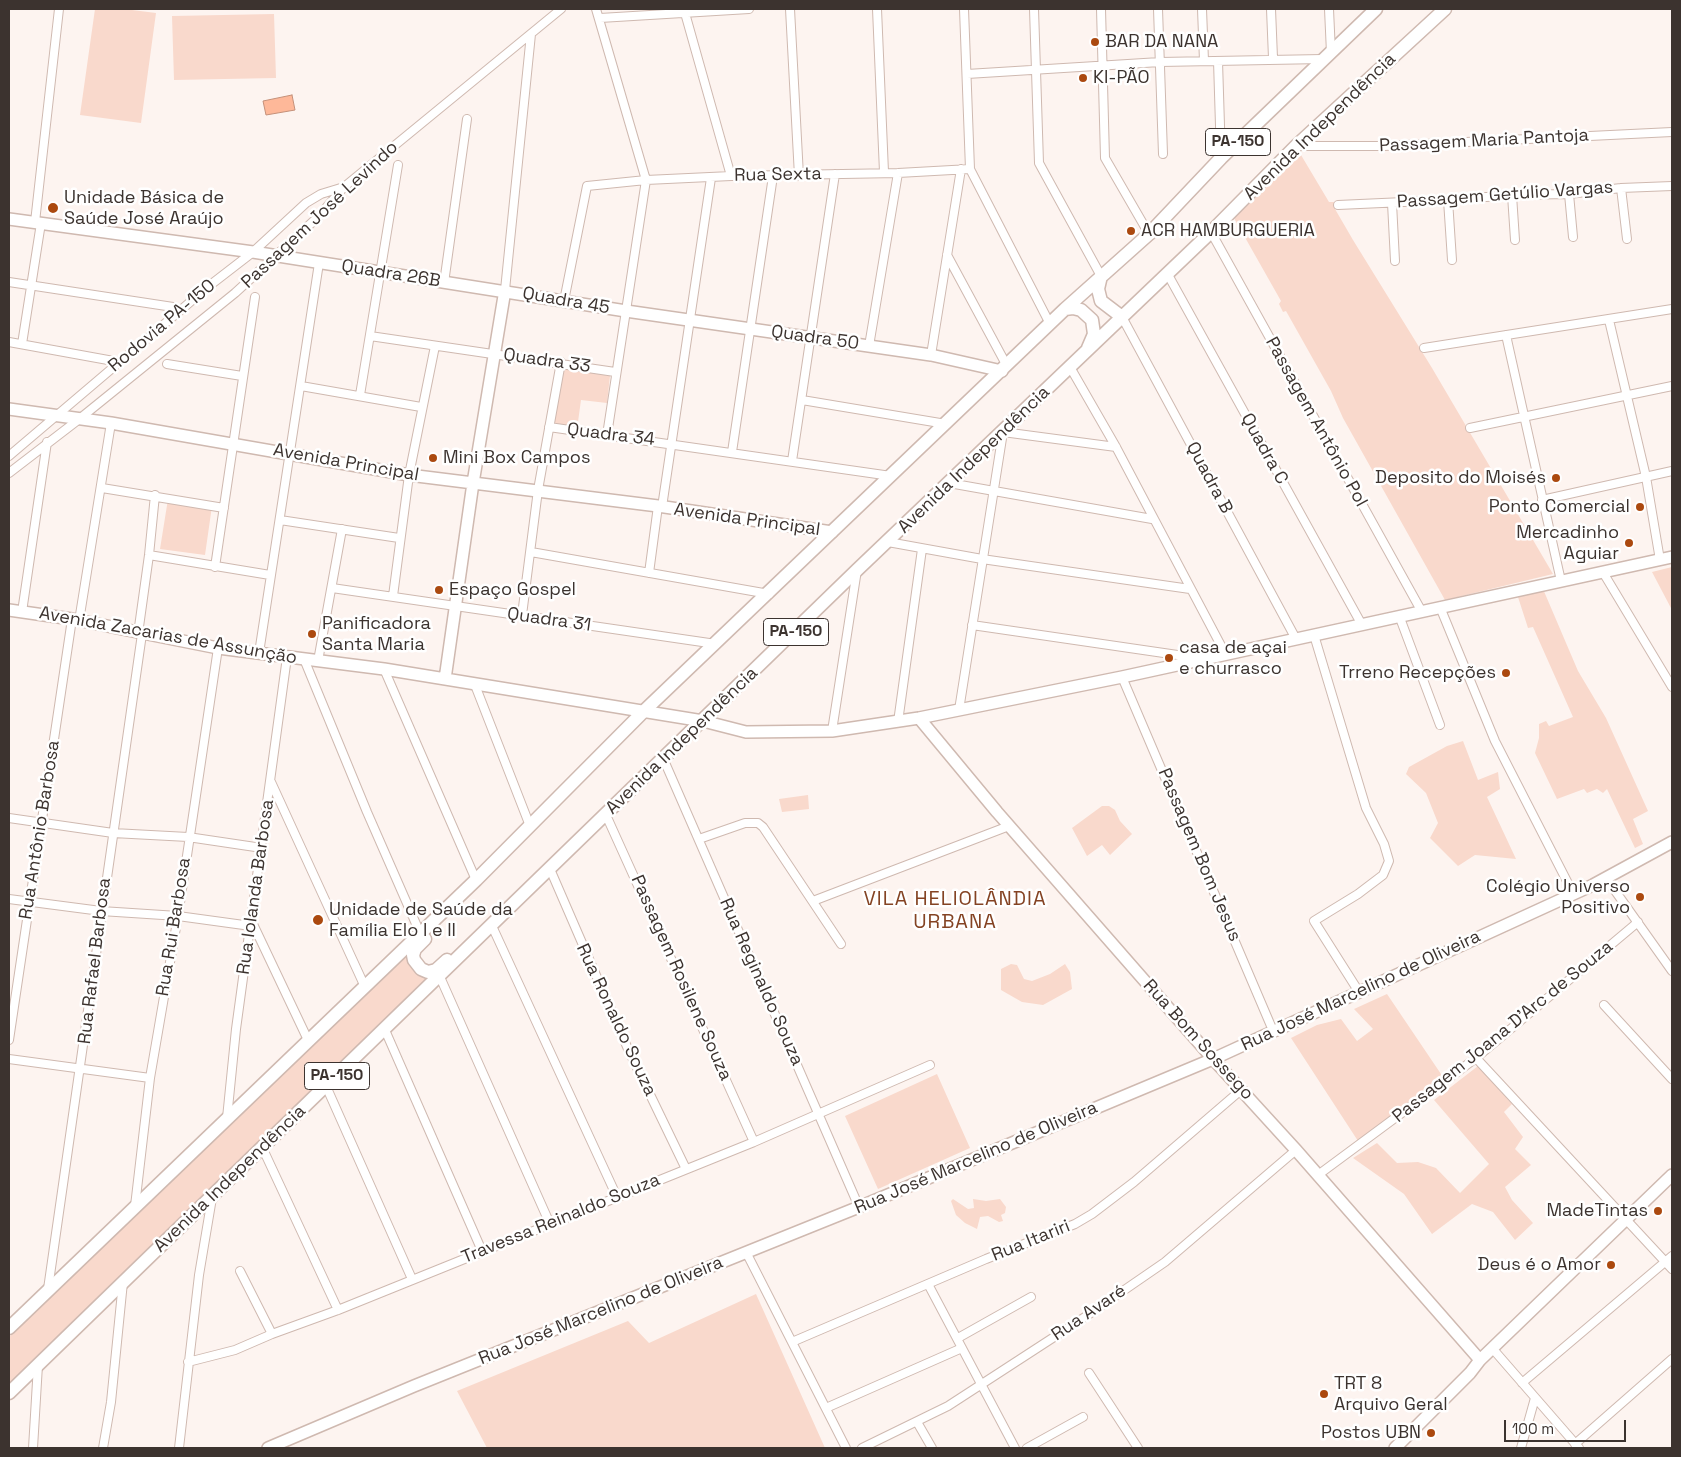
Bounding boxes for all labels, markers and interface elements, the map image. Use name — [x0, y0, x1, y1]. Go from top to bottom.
place label: BAR DA NANA — [1105, 31, 1218, 53]
marker: BAR DA NANA — [1089, 36, 1101, 48]
street label: Avenida Independência — [1240, 49, 1400, 205]
place label: KI-PÃO — [1093, 67, 1150, 89]
marker: KI-PÃO — [1077, 72, 1089, 84]
street label: Passagem Maria Pantoja — [1379, 125, 1589, 157]
road number: PA-150 — [1206, 128, 1270, 156]
street label: Passagem José Levindo — [237, 137, 403, 293]
street label: Rua Sexta — [734, 163, 822, 187]
street label: Passagem Getúlio Vargas — [1396, 177, 1614, 213]
place label: Unidade Básica de Saúde José Araújo — [64, 187, 224, 230]
marker: Unidade Básica de Saúde José Araújo — [46, 201, 60, 215]
place label: ACR HAMBURGUERIA — [1141, 220, 1315, 242]
marker: ACR HAMBURGUERIA — [1125, 225, 1137, 237]
street label: Quadra 26B — [340, 256, 442, 292]
street label: Rodovia PA-150 — [104, 275, 220, 377]
street label: Quadra 45 — [521, 283, 611, 319]
street label: Quadra 50 — [770, 321, 860, 355]
street label: Passagem Antônio Pol — [1260, 333, 1372, 511]
street label: Quadra 33 — [502, 344, 592, 378]
street label: Avenida Independência — [894, 382, 1054, 538]
street label: Quadra C — [1236, 410, 1292, 488]
street label: Quadra 34 — [566, 419, 656, 451]
street label: Quadra B — [1181, 438, 1237, 518]
street label: Avenida Principal — [271, 440, 421, 486]
place label: Mini Box Campos — [443, 447, 590, 469]
marker: Mini Box Campos — [427, 452, 439, 464]
place label: Deposito do Moisés — [1375, 467, 1546, 489]
marker: Deposito do Moisés — [1550, 472, 1562, 484]
place label: Ponto Comercial — [1489, 496, 1630, 518]
street label: Avenida Principal — [672, 499, 822, 541]
marker: Ponto Comercial — [1634, 501, 1646, 513]
place label: Mercadinho Aguiar — [1516, 522, 1619, 564]
marker: Mercadinho Aguiar — [1623, 537, 1635, 549]
place label: Espaço Gospel — [449, 579, 576, 601]
marker: Espaço Gospel — [433, 584, 445, 596]
street label: Avenida Zacarias de Assunção — [37, 603, 299, 669]
street label: Quadra 31 — [506, 603, 592, 637]
place label: Panificadora Santa Maria — [322, 613, 431, 656]
road number: PA-150 — [764, 618, 828, 646]
marker: Panificadora Santa Maria — [306, 628, 318, 640]
place label: casa de açai e churrasco — [1179, 637, 1287, 680]
marker: casa de açai e churrasco — [1163, 652, 1175, 664]
place label: Trreno Recepções — [1339, 662, 1496, 684]
street label: Avenida Independência — [602, 663, 762, 819]
marker: Trreno Recepções — [1500, 667, 1512, 679]
street label: Rua Antônio Barbosa — [15, 739, 65, 921]
street label: Passagem Bom Jesus — [1153, 765, 1245, 945]
street label: Rua Iolanda Barbosa — [233, 798, 279, 976]
street label: Rua Rui Barbosa — [152, 856, 196, 998]
street label: Passagem Rosilene Souza — [626, 872, 736, 1084]
place label: Colégio Universo Positivo — [1486, 876, 1630, 919]
street label: Rua Rafael Barbosa — [74, 877, 116, 1045]
district label: VILA HELIOLÂNDIA URBANA — [861, 888, 1049, 935]
marker: Colégio Universo Positivo — [1634, 891, 1646, 903]
street label: Rua Reginaldo Souza — [714, 895, 808, 1069]
place label: Unidade de Saúde da Família Elo I e II — [329, 899, 513, 942]
marker: Unidade de Saúde da Família Elo I e II — [311, 913, 325, 927]
street label: Rua José Marcelino de Oliveira — [1238, 926, 1484, 1056]
street label: Passagem Joana D'Arc de Souza — [1388, 936, 1618, 1128]
street label: Rua Ronaldo Souza — [571, 940, 661, 1100]
street label: Rua Bom Sossego — [1138, 975, 1258, 1105]
road number: PA-150 — [304, 1062, 370, 1090]
street label: Rua José Marcelino de Oliveira — [851, 1097, 1101, 1219]
street label: Avenida Independência — [150, 1101, 310, 1257]
street label: Travessa Reinaldo Souza — [459, 1169, 663, 1269]
place label: MadeTintas — [1546, 1200, 1648, 1222]
marker: MadeTintas — [1652, 1205, 1664, 1217]
street label: Rua Itariri — [989, 1215, 1073, 1267]
street label: Rua José Marcelino de Oliveira — [476, 1252, 726, 1370]
place label: Deus é o Amor — [1478, 1254, 1601, 1276]
marker: Deus é o Amor — [1605, 1259, 1617, 1271]
street label: Rua Avaré — [1048, 1280, 1130, 1346]
place label: TRT 8 Arquivo Geral — [1334, 1373, 1448, 1416]
marker: TRT 8 Arquivo Geral — [1318, 1388, 1330, 1400]
scale bar — [1506, 1410, 1628, 1442]
text: 100 m — [1512, 1419, 1554, 1438]
place label: Postos UBN — [1321, 1422, 1421, 1444]
marker: Postos UBN — [1425, 1427, 1437, 1439]

